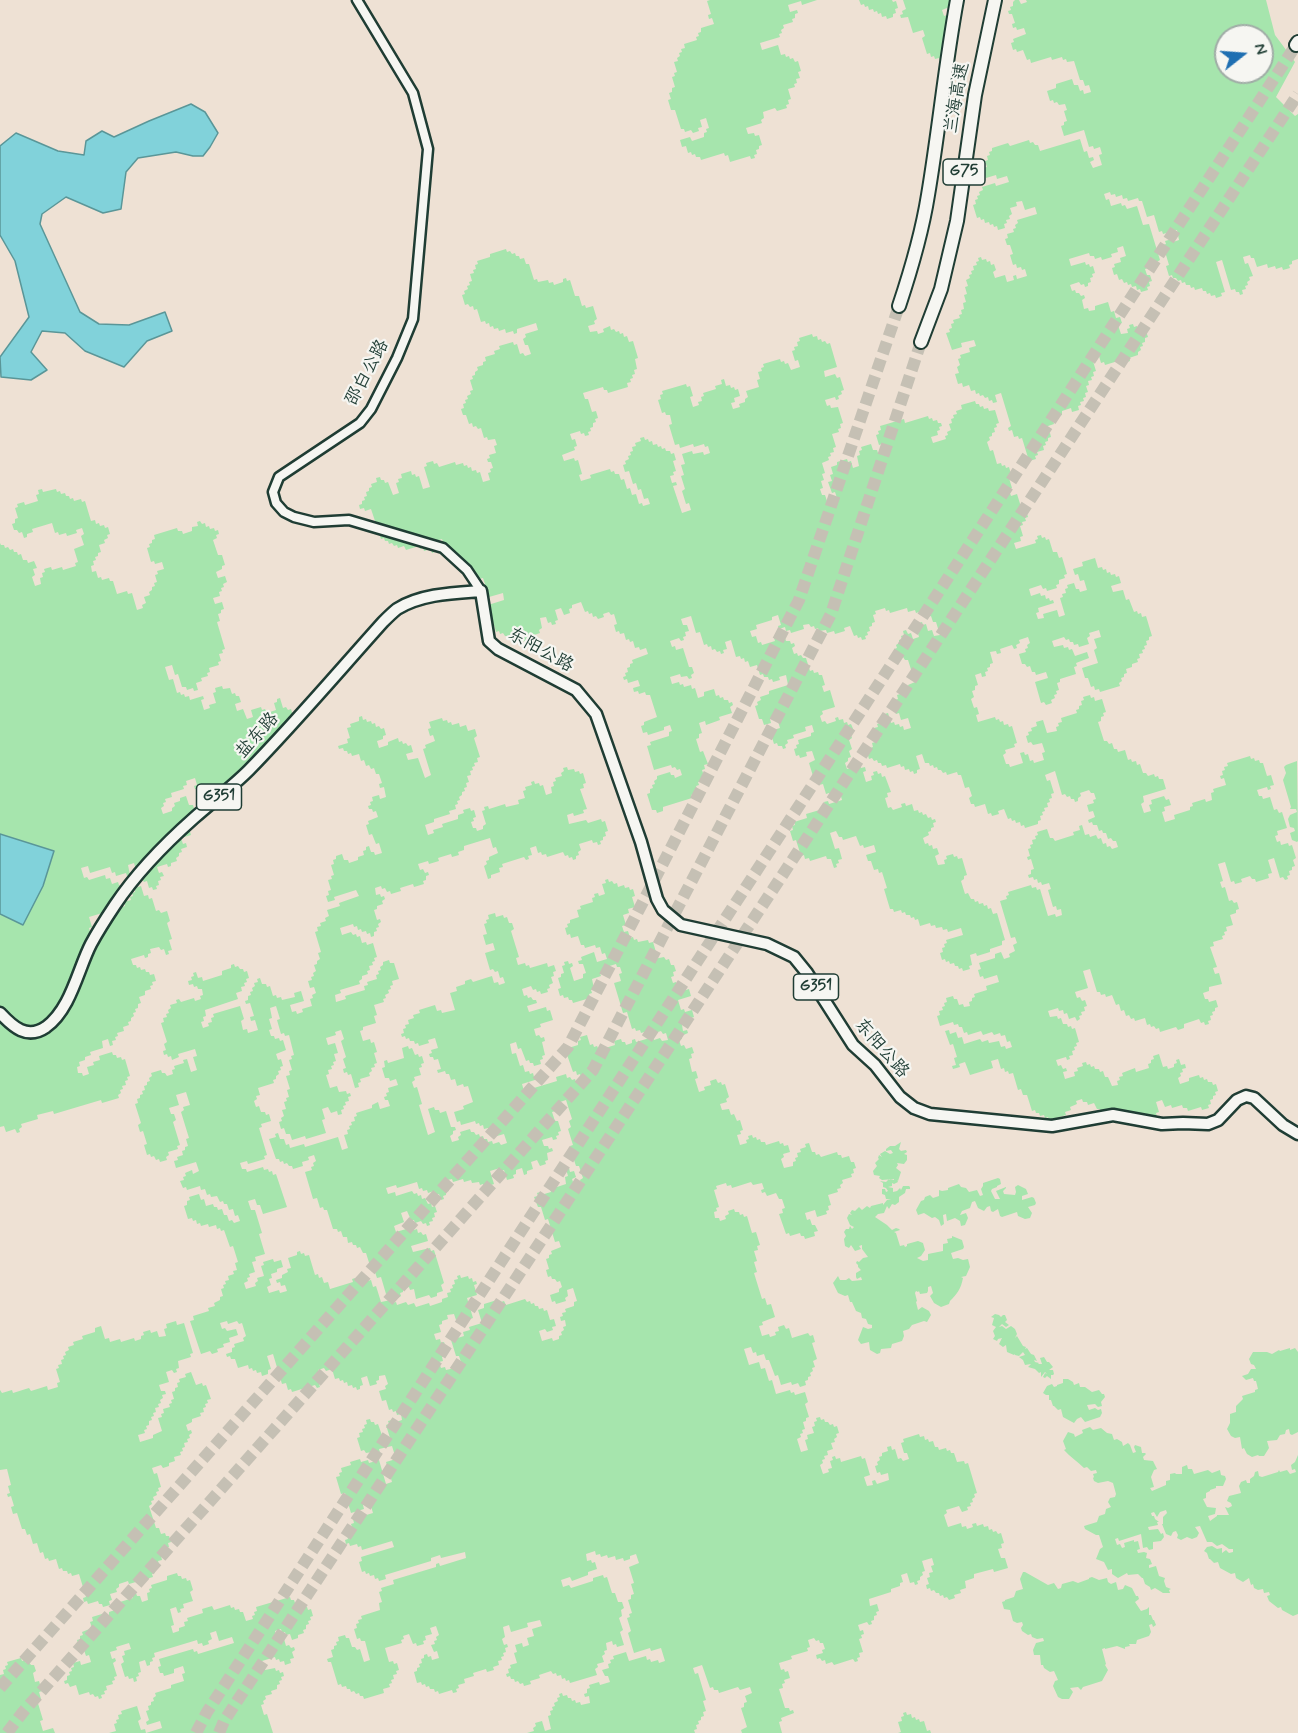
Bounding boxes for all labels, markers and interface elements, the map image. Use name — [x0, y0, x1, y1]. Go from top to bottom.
north arrow — [1214, 24, 1274, 84]
text: N — [1248, 41, 1271, 57]
street label: 兰海高速 — [941, 61, 975, 135]
road number: G75 — [943, 159, 985, 185]
street label: 邵白公路 — [342, 336, 394, 410]
street label: 东阳公路 — [503, 624, 577, 678]
street label: 盐东路 — [232, 709, 284, 763]
road number: G351 — [196, 784, 242, 810]
road number: G351 — [794, 974, 838, 1000]
street label: 东阳公路 — [849, 1015, 913, 1083]

